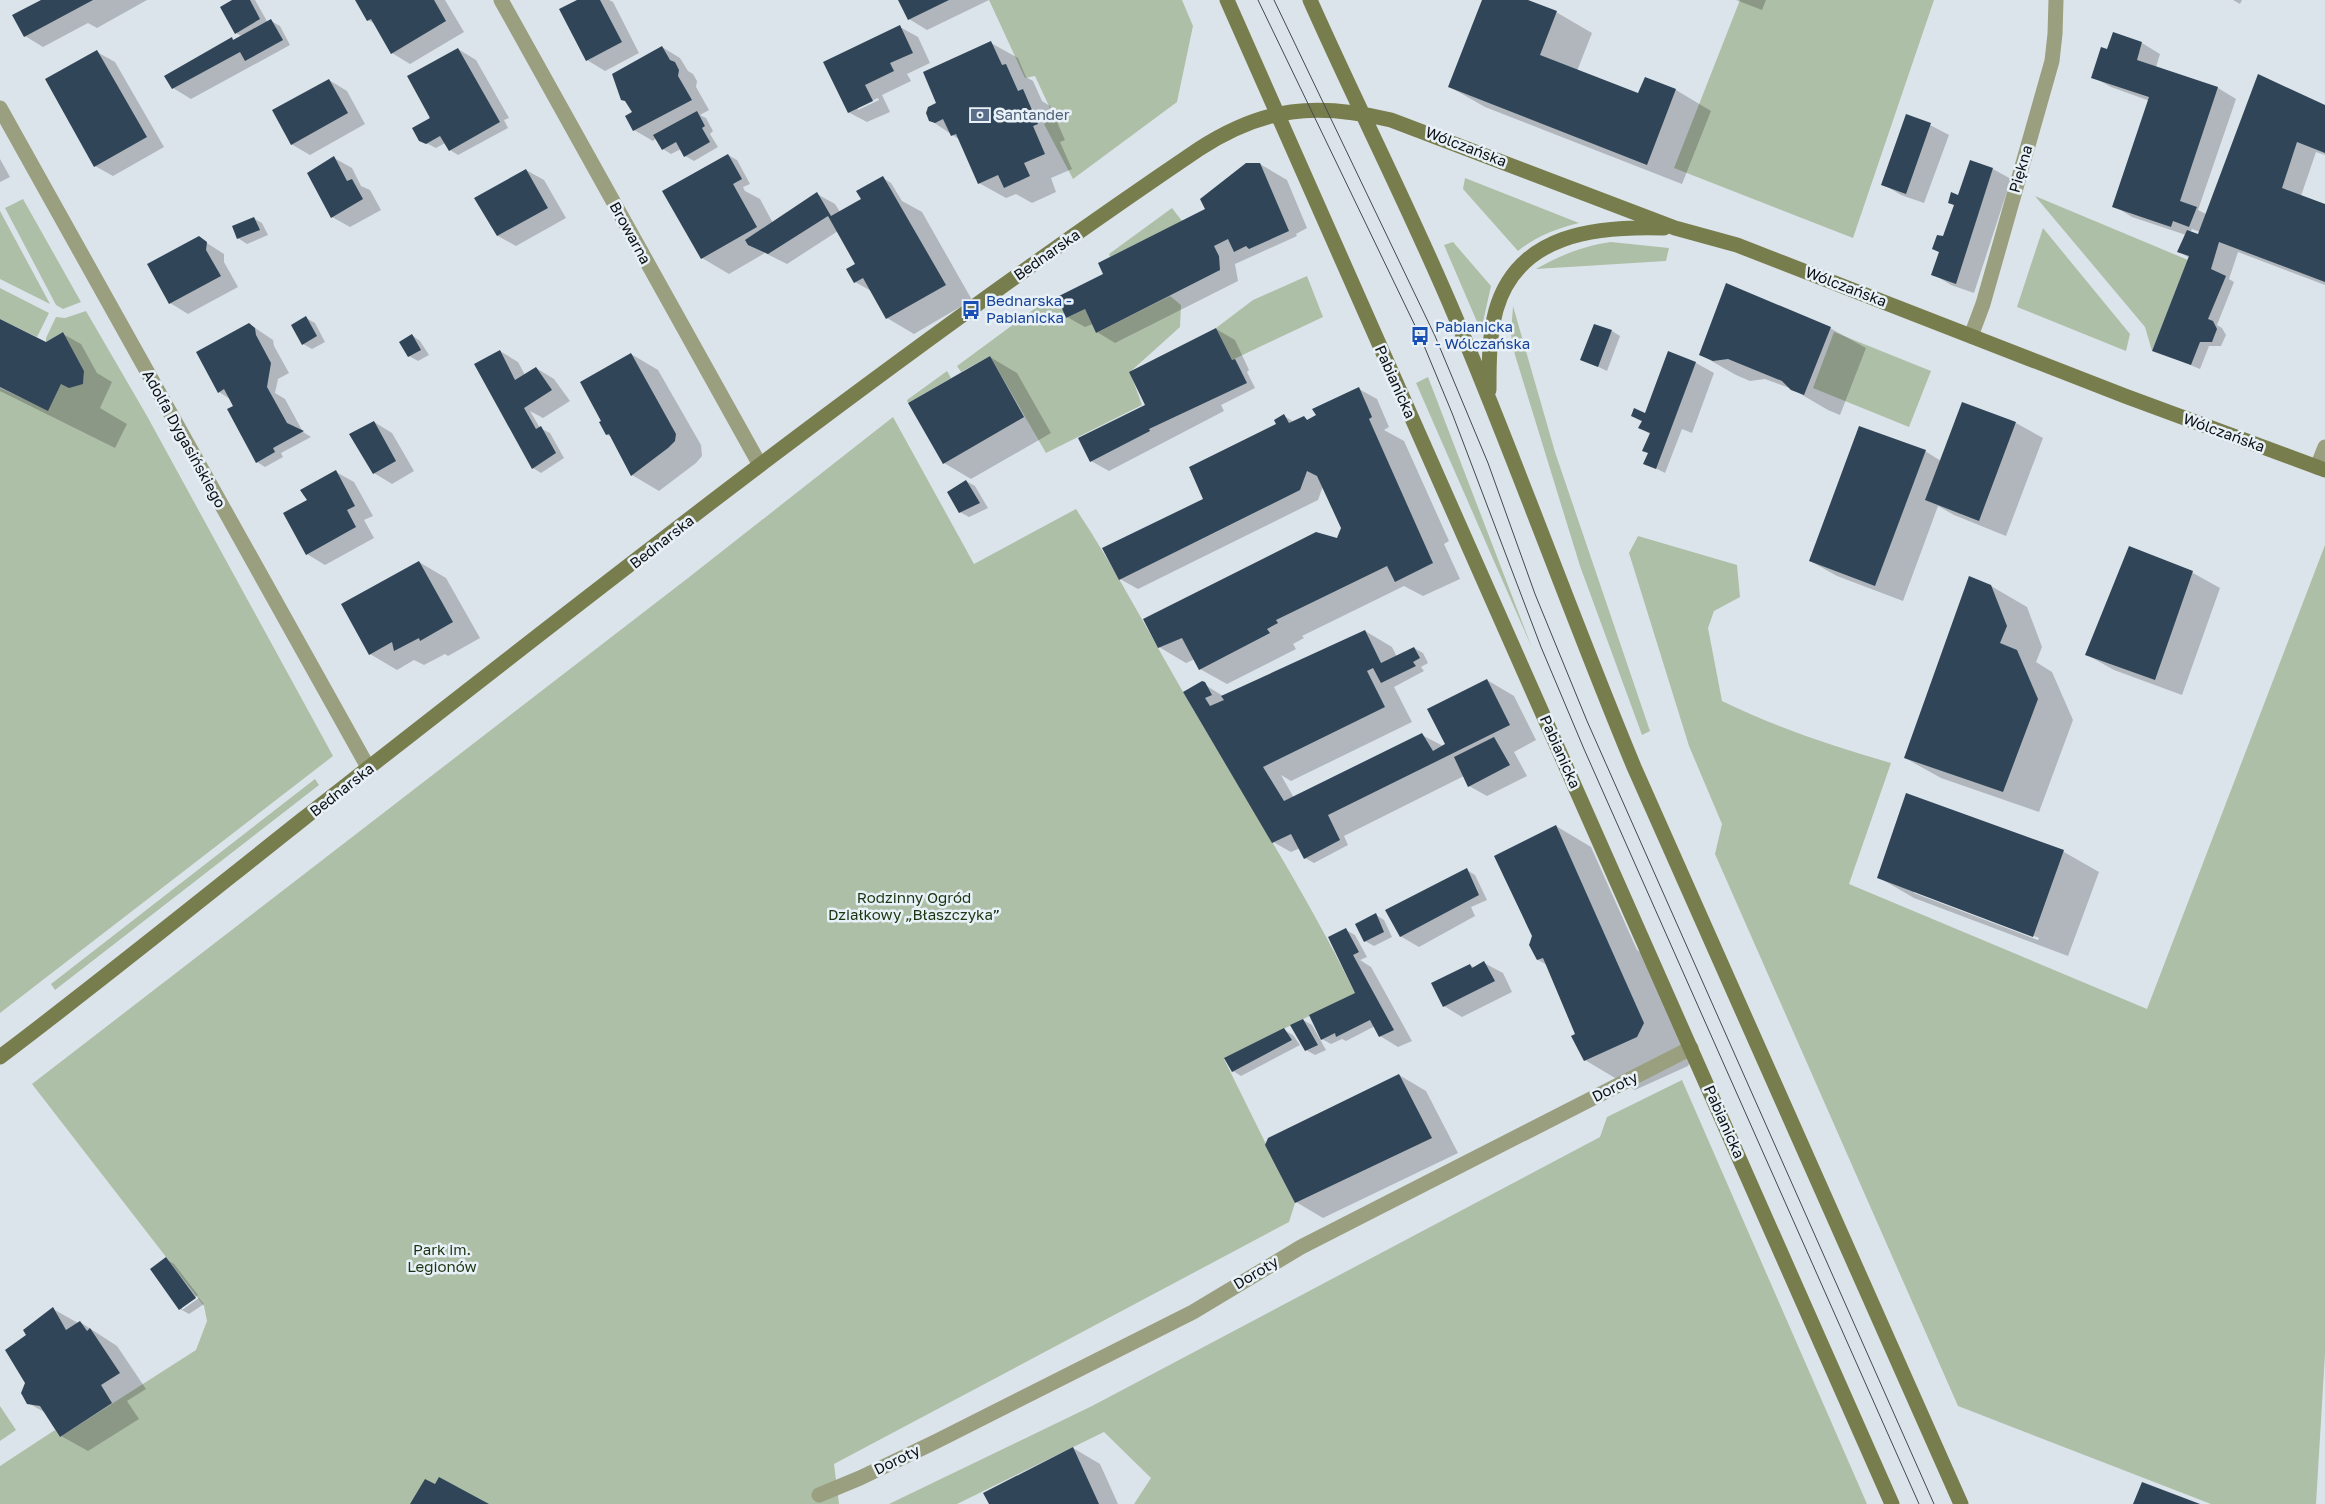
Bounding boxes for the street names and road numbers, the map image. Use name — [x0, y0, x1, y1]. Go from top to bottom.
street label: Wólczańska — [1423, 122, 1510, 170]
street label: Piękna — [2005, 143, 2035, 195]
street label: Browarna — [606, 198, 655, 267]
street label: Bednarska — [1010, 225, 1083, 283]
street label: Wólczańska — [1803, 262, 1890, 310]
street label: Pabianicka — [1372, 342, 1420, 421]
street label: Adolfa Dygasińskiego — [139, 366, 230, 511]
street label: Wólczańska — [2181, 409, 2268, 455]
street label: Bednarska — [626, 511, 697, 572]
street label: Pabianicka — [1537, 712, 1585, 791]
street label: Bednarska — [306, 759, 377, 820]
street label: Doroty — [1589, 1067, 1641, 1105]
street label: Pabianicka — [1701, 1082, 1749, 1161]
street label: Doroty — [1230, 1252, 1282, 1292]
street label: Doroty — [871, 1440, 923, 1478]

